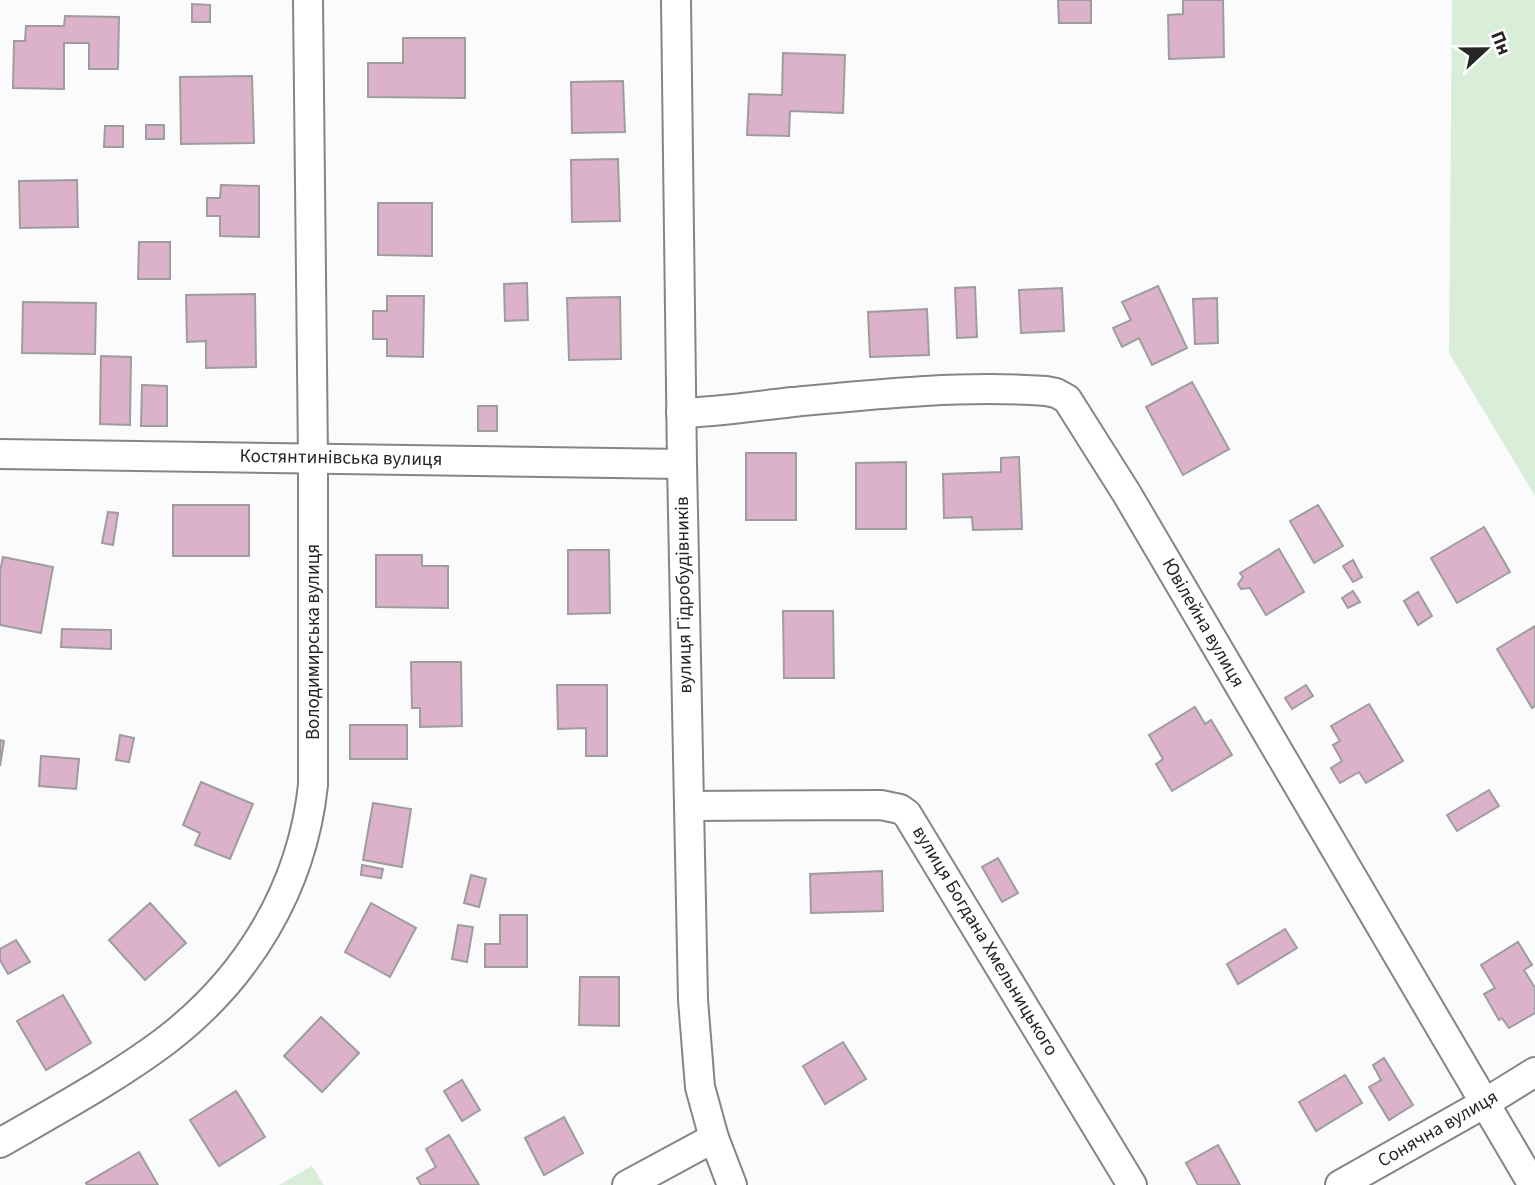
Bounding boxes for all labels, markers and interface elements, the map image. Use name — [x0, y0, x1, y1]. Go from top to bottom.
north arrow — [1451, 14, 1521, 84]
text: Пн — [1483, 27, 1517, 59]
street label: Костянтинівська вулиця — [239, 443, 443, 473]
street label: вулиця Гідробудівників — [669, 496, 699, 694]
street label: Володимирська вулиця — [300, 544, 327, 740]
street label: Ювілейна вулиця — [1155, 553, 1251, 693]
street label: вулиця Богдана Хмельницького — [905, 821, 1065, 1061]
street label: Сонячна вулиця — [1373, 1084, 1503, 1174]

